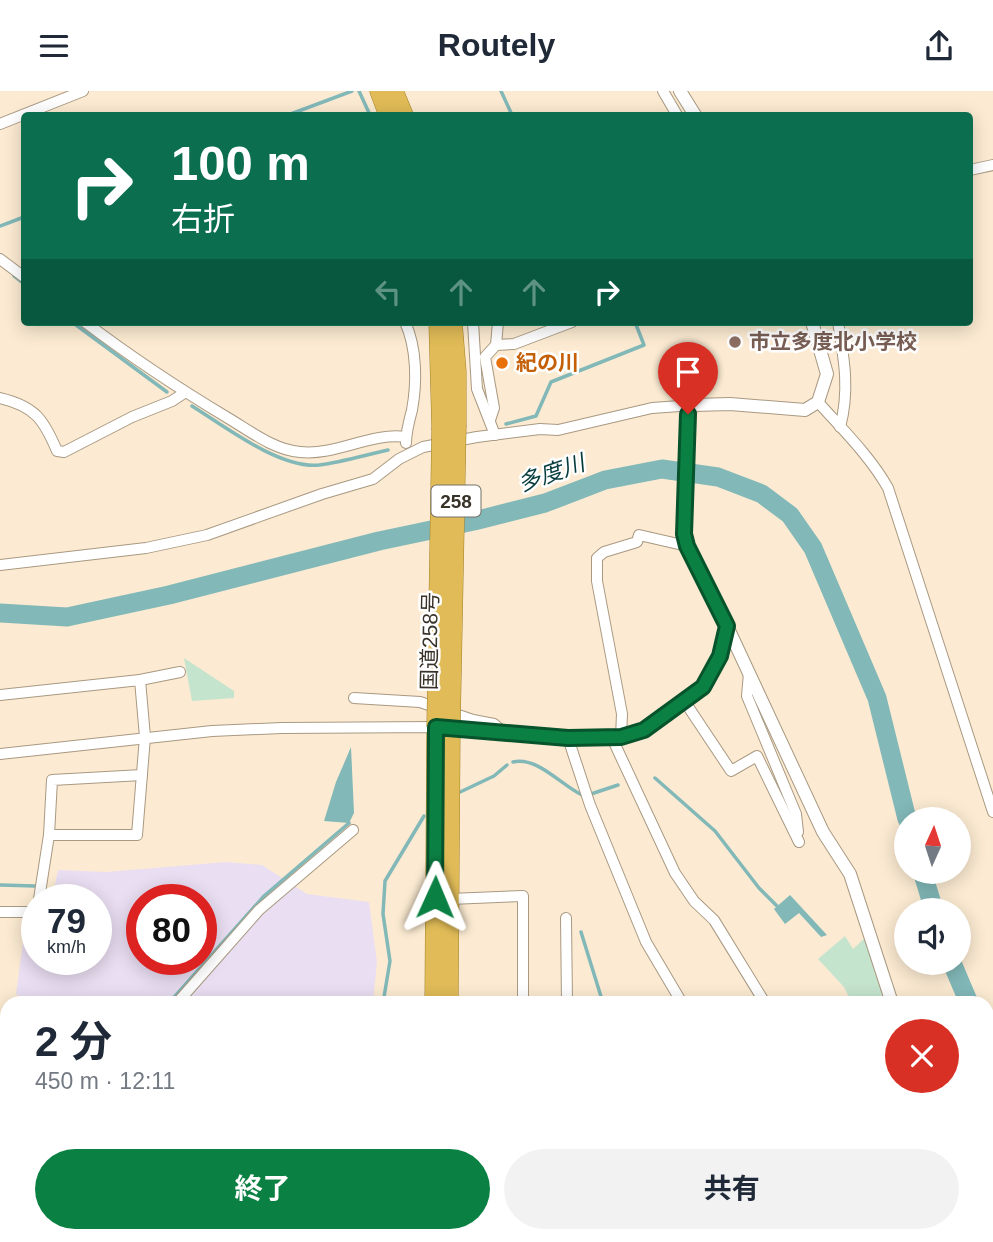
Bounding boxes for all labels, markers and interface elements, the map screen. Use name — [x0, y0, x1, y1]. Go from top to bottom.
icon: menu — [35, 27, 73, 65]
text: Routely — [438, 27, 555, 63]
icon: share — [920, 27, 958, 65]
text: 100 m — [171, 136, 310, 190]
icon: right — [56, 140, 147, 231]
text: 右折 — [171, 201, 235, 237]
icon: left — [369, 273, 407, 311]
icon: ahead — [442, 273, 480, 311]
icon: ahead — [515, 273, 553, 311]
icon: right — [588, 273, 626, 311]
place label: 市立多度北小学校 — [749, 330, 917, 353]
marker: 市立多度北小学校 — [727, 334, 743, 350]
pin — [658, 342, 718, 414]
place label: 紀の川 — [516, 351, 579, 374]
icon: arrive — [669, 353, 707, 391]
marker: 紀の川 — [494, 355, 510, 371]
water label: 多度川 — [514, 448, 591, 497]
road number: 258 — [432, 485, 480, 517]
street label: 国道258号 — [417, 592, 442, 690]
north arrow — [894, 807, 971, 884]
map controls — [894, 807, 971, 975]
position arrow — [398, 860, 472, 934]
speed limit sign: 80 — [126, 884, 217, 975]
button: sound — [894, 898, 971, 975]
text: 79 — [47, 901, 86, 940]
text: km/h — [47, 937, 86, 957]
text: 2 分 — [35, 1018, 112, 1065]
button: close — [885, 1019, 959, 1093]
text: 450 m · 12:11 — [35, 1068, 175, 1094]
button: 終了 — [35, 1149, 490, 1229]
button: 共有 — [504, 1149, 959, 1229]

